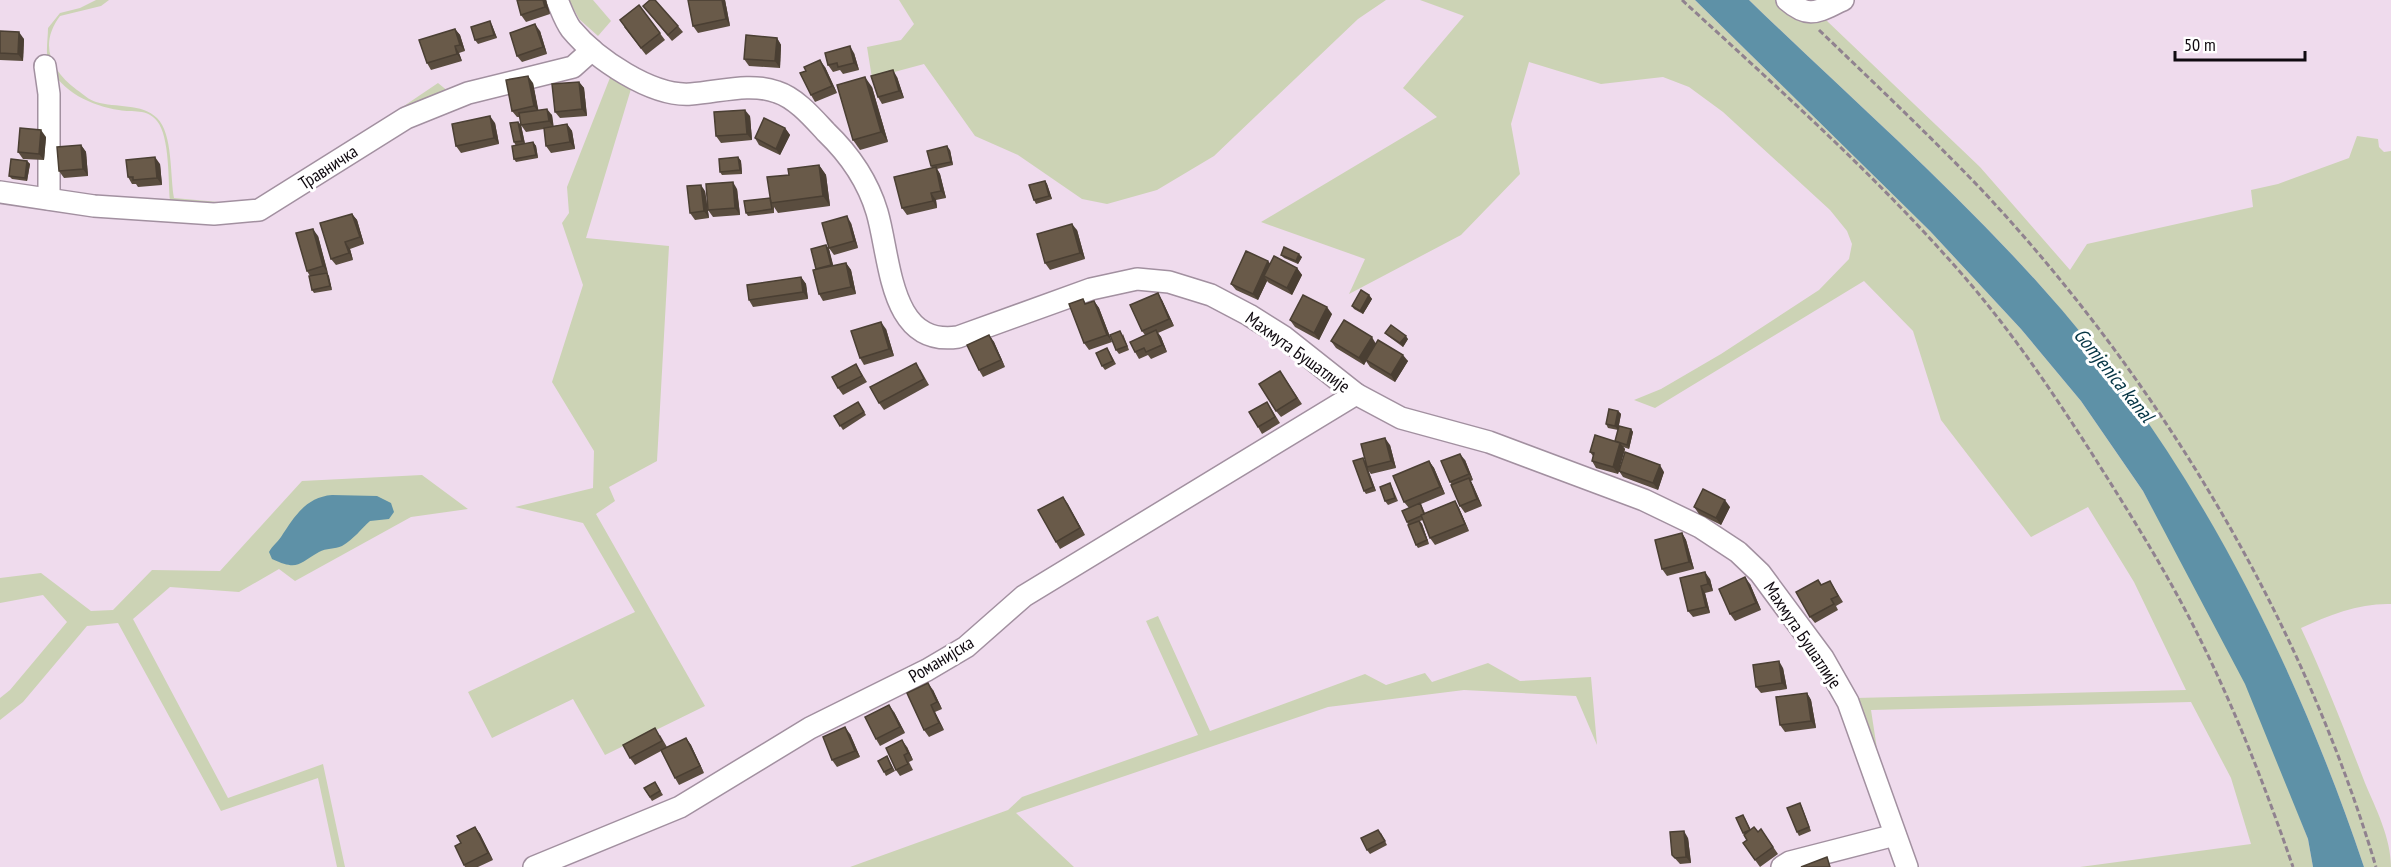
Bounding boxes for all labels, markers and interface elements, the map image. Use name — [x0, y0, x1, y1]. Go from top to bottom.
scale bar — [2175, 24, 2306, 62]
text: 50 m — [2184, 33, 2216, 56]
street label: Травничка — [294, 139, 362, 195]
street label: Махмута Бушатлије — [1241, 306, 1355, 398]
water label: Gomjenica kanal — [2068, 323, 2161, 429]
street label: Махмута Бушатлије — [1759, 577, 1847, 693]
street label: Романијска — [904, 631, 978, 687]

